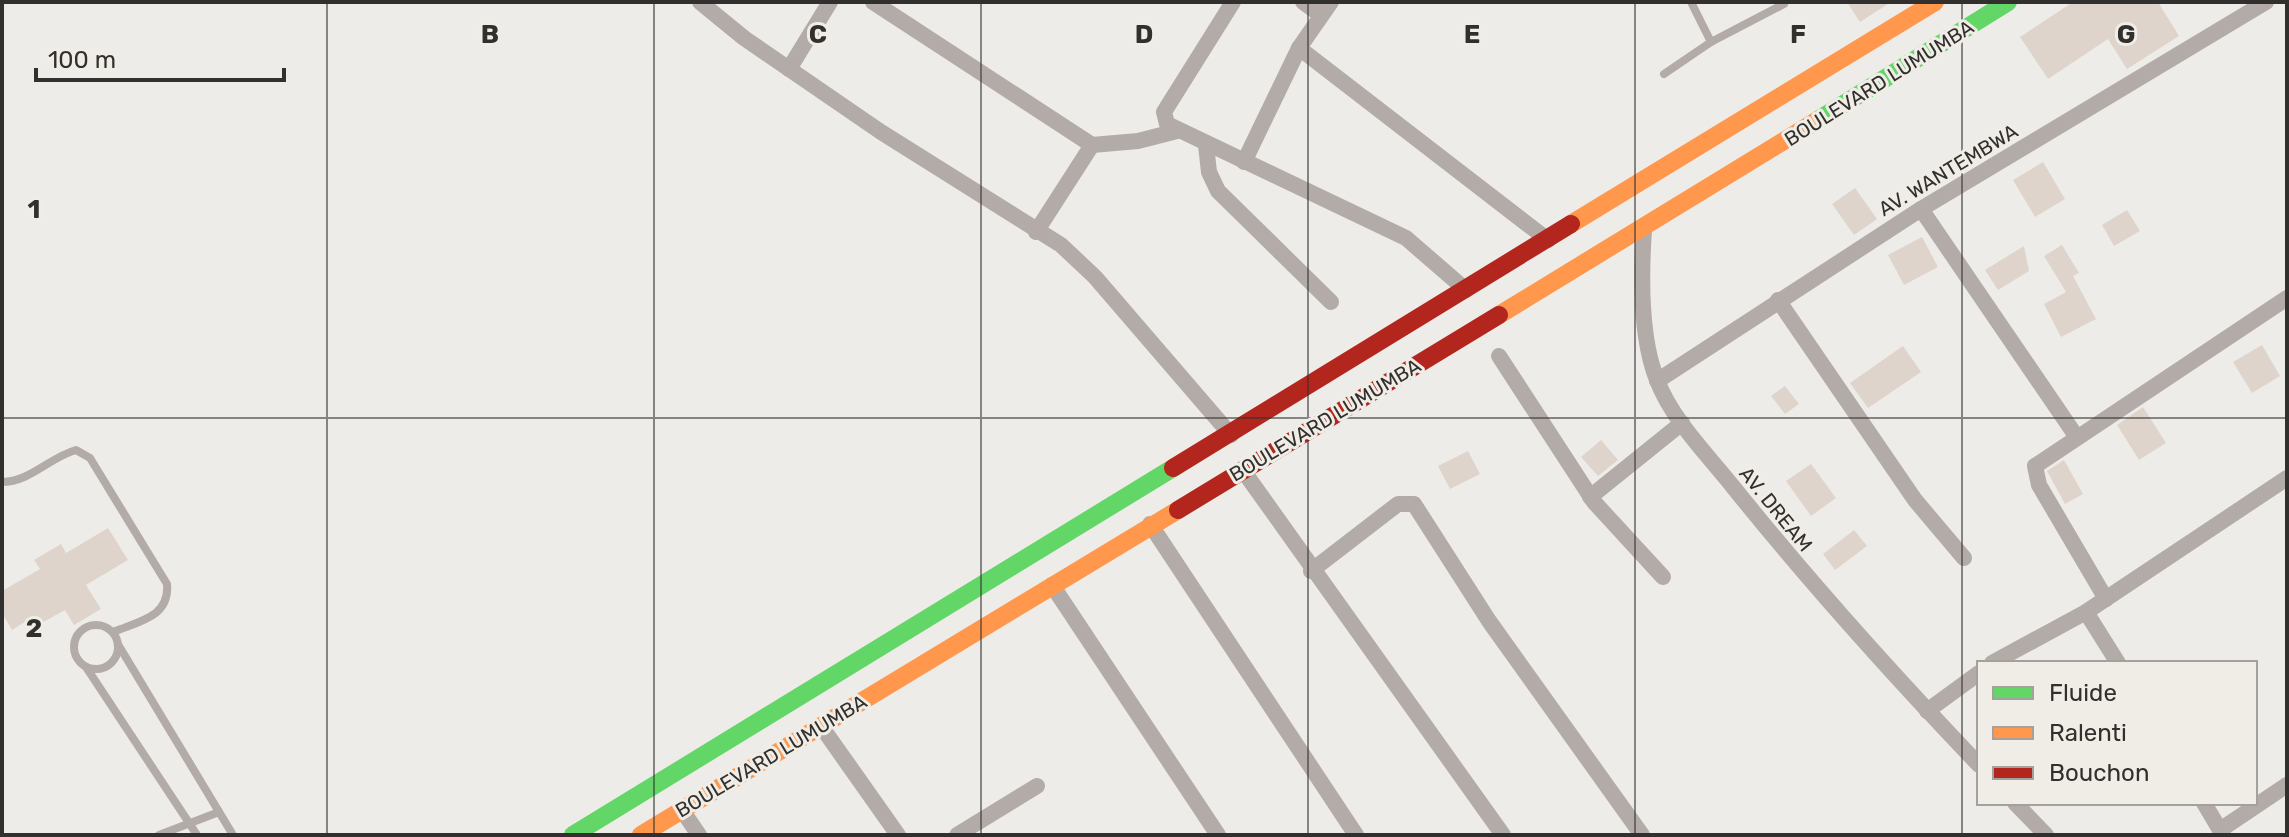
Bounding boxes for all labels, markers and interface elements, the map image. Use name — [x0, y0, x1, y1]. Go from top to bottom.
street label: BOULEVARD LUMUMBA — [1780, 15, 1978, 151]
text: B — [481, 19, 499, 50]
text: C — [809, 19, 827, 50]
text: D — [1135, 19, 1153, 50]
text: E — [1464, 19, 1480, 50]
text: F — [1790, 19, 1806, 50]
text: G — [2117, 19, 2135, 50]
scale bar — [36, 32, 284, 82]
text: 100 m — [48, 46, 116, 74]
street label: AV. WANTEMBWA — [1874, 119, 2022, 221]
text: 1 — [28, 194, 40, 225]
street label: BOULEVARD LUMUMBA — [1225, 353, 1425, 487]
street label: AV. DREAM — [1734, 462, 1818, 556]
text: 2 — [26, 613, 42, 644]
legend — [1977, 661, 2257, 805]
text: Fluide — [2049, 679, 2117, 707]
street label: BOULEVARD LUMUMBA — [671, 689, 871, 823]
text: Ralenti — [2049, 719, 2127, 747]
text: Bouchon — [2049, 759, 2149, 787]

